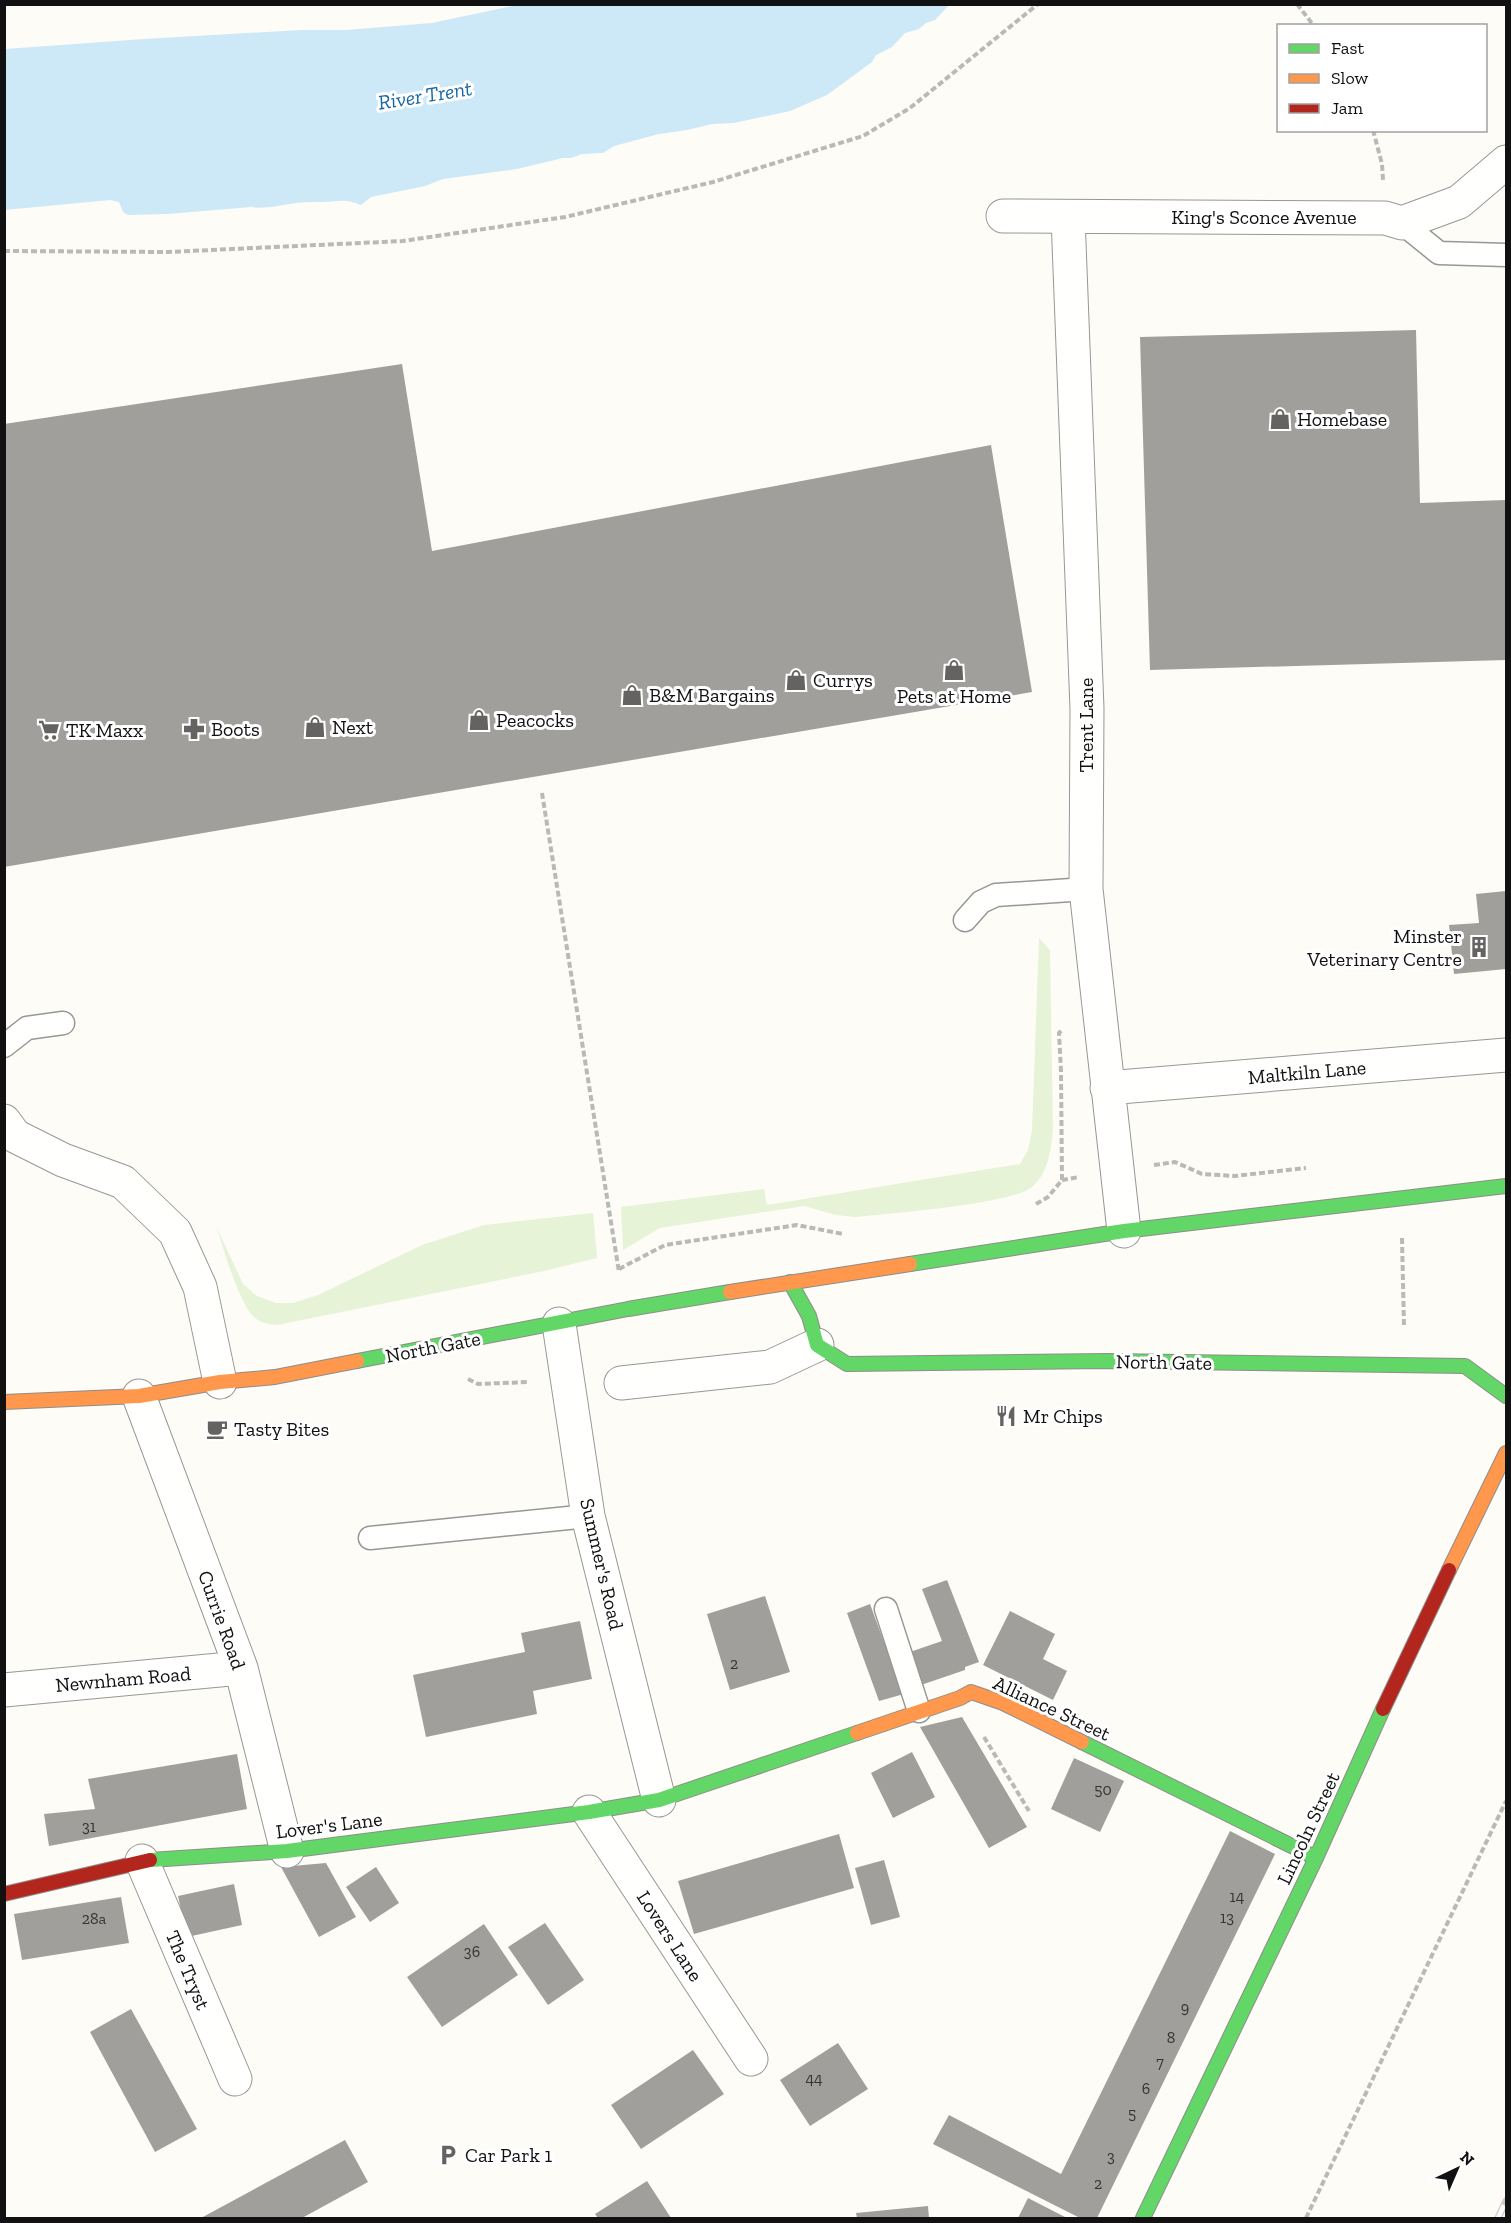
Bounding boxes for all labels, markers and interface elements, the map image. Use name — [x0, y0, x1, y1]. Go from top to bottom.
legend — [1277, 24, 1487, 132]
text: Fast — [1331, 37, 1364, 59]
text: Slow — [1331, 67, 1368, 89]
water label: River Trent — [376, 75, 474, 115]
text: Jam — [1331, 97, 1363, 119]
street label: King's Sconce Avenue — [1171, 205, 1357, 229]
shop icon: Homebase — [1268, 407, 1292, 431]
place label: Homebase — [1297, 407, 1387, 431]
shop icon: Pets at Home — [942, 658, 966, 682]
shop icon: Currys — [784, 668, 808, 692]
place label: Currys — [813, 668, 873, 692]
street label: Trent Lane — [1074, 678, 1098, 772]
shop icon: B&M Bargains — [620, 683, 644, 707]
place label: B&M Bargains — [649, 683, 774, 707]
place label: Pets at Home — [897, 684, 1011, 708]
shop icon: Peacocks — [467, 708, 491, 732]
place label: Peacocks — [496, 708, 574, 732]
shop icon: Next — [303, 715, 327, 739]
place label: Next — [332, 715, 374, 739]
pharmacy icon: Boots — [182, 717, 206, 741]
place label: Boots — [211, 717, 260, 741]
supermarket icon: TK Maxx — [37, 718, 61, 742]
place label: TK Maxx — [66, 718, 143, 742]
place label: Minster Veterinary Centre — [1306, 924, 1462, 971]
building icon: Minster Veterinary Centre — [1467, 935, 1491, 959]
street label: Maltkiln Lane — [1247, 1055, 1367, 1089]
street label: North Gate — [383, 1326, 483, 1368]
street label: North Gate — [1116, 1349, 1212, 1375]
restaurant icon: Mr Chips — [994, 1404, 1018, 1428]
place label: Mr Chips — [1023, 1404, 1103, 1428]
cafe icon: Tasty Bites — [205, 1417, 229, 1441]
place label: Tasty Bites — [234, 1417, 329, 1441]
street label: Summer's Road — [575, 1496, 629, 1632]
street label: Currie Road — [193, 1567, 251, 1673]
house number: 2 — [730, 1654, 738, 1673]
street label: Newnham Road — [54, 1661, 192, 1697]
street label: Alliance Street — [990, 1670, 1115, 1746]
street label: Lincoln Street — [1271, 1767, 1345, 1888]
house number: 50 — [1094, 1780, 1112, 1799]
street label: Lover's Lane — [274, 1807, 384, 1843]
house number: 31 — [82, 1817, 96, 1836]
street label: Lovers Lane — [632, 1886, 708, 1986]
house number: 14 — [1230, 1887, 1245, 1906]
house number: 13 — [1220, 1908, 1234, 1927]
house number: 28a — [82, 1909, 107, 1928]
street label: The Tryst — [161, 1927, 216, 2014]
house number: 36 — [464, 1942, 480, 1961]
house number: 9 — [1181, 1998, 1189, 2017]
house number: 8 — [1167, 2028, 1175, 2047]
house number: 7 — [1156, 2053, 1164, 2072]
house number: 44 — [805, 2069, 823, 2088]
house number: 6 — [1142, 2079, 1150, 2098]
house number: 5 — [1128, 2104, 1136, 2123]
north arrow — [1427, 2139, 1487, 2199]
parking icon: Car Park 1 — [436, 2143, 460, 2167]
place label: Car Park 1 — [465, 2143, 552, 2167]
house number: 3 — [1107, 2147, 1115, 2166]
text: N — [1456, 2148, 1478, 2170]
house number: 2 — [1094, 2174, 1102, 2193]

